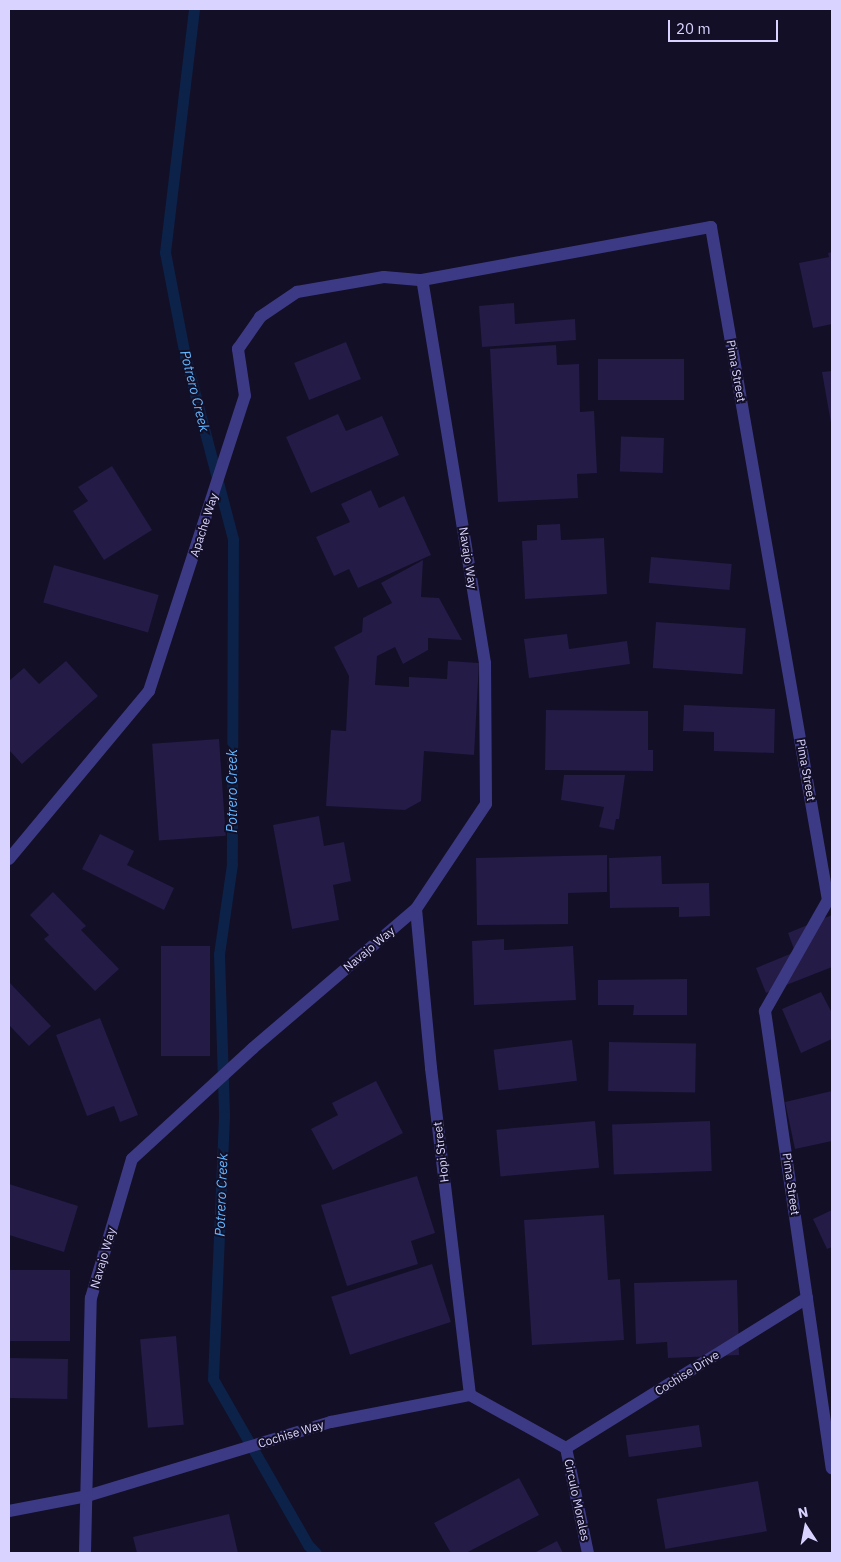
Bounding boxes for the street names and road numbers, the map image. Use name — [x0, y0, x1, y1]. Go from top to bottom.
street label: Pima Street — [723, 339, 749, 403]
street label: Apache Way — [187, 491, 221, 559]
street label: Navajo Way — [456, 526, 480, 590]
street label: Pima Street — [793, 738, 819, 802]
street label: Navajo Way — [340, 923, 398, 975]
street label: Hopi Street — [430, 1121, 452, 1183]
street label: Pima Street — [779, 1152, 803, 1216]
street label: Navajo Way — [87, 1226, 119, 1290]
street label: Cochise Drive — [652, 1348, 722, 1398]
street label: Cochise Way — [256, 1417, 326, 1451]
street label: Circulo Morales — [561, 1458, 593, 1542]

